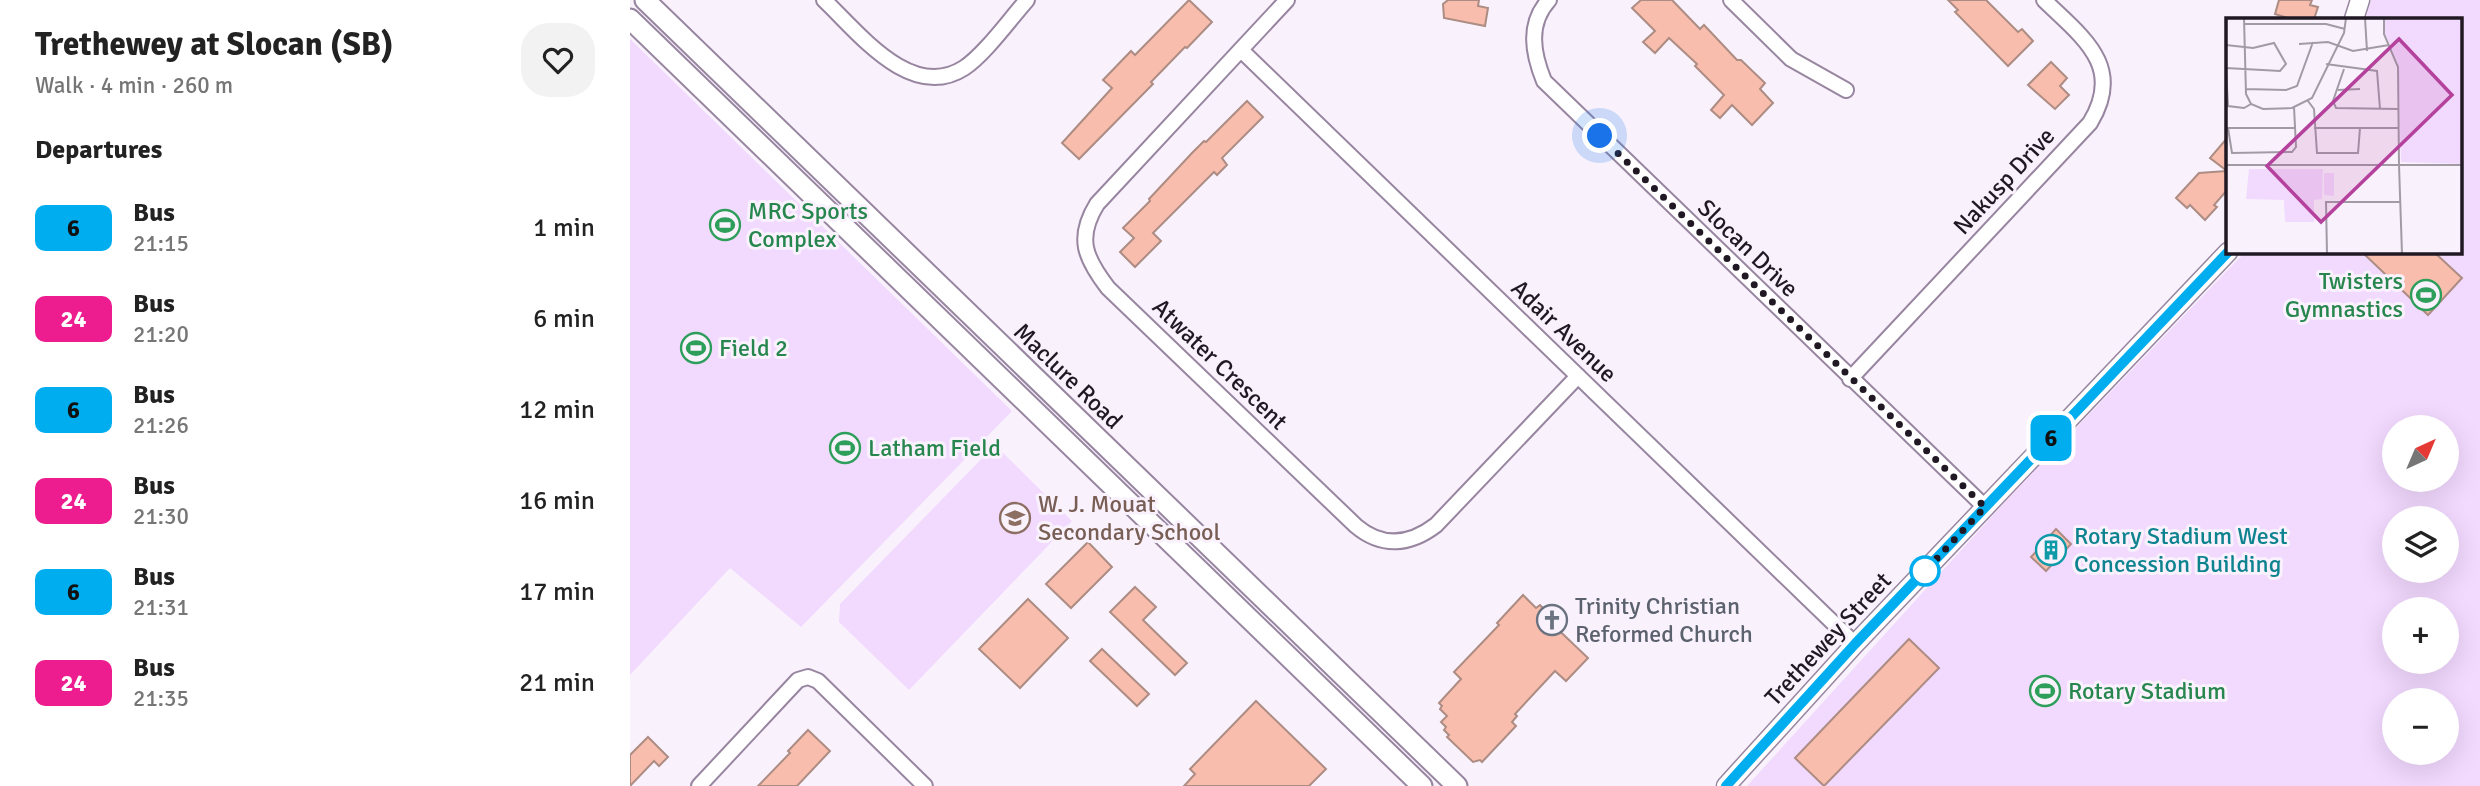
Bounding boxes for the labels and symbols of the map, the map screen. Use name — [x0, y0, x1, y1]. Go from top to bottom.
inset map — [2226, 18, 2462, 254]
your location — [1582, 118, 1617, 153]
street label: Nakusp Drive — [1947, 121, 2061, 241]
street label: Slocan Drive — [1691, 193, 1805, 303]
place label: MRC Sports Complex — [748, 196, 868, 254]
sports icon: MRC Sports Complex — [708, 208, 742, 242]
place label: Twisters Gymnastics — [2285, 266, 2403, 324]
street label: Adair Avenue — [1505, 273, 1623, 389]
sports icon: Twisters Gymnastics — [2409, 278, 2443, 312]
street label: Atwater Crescent — [1146, 292, 1294, 436]
street label: Maclure Road — [1007, 317, 1129, 435]
sports icon: Field 2 — [679, 331, 713, 365]
place label: Field 2 — [719, 333, 788, 363]
line badge: 6 — [2028, 415, 2074, 461]
north arrow — [2382, 415, 2459, 492]
sports icon: Latham Field — [828, 431, 862, 465]
place label: Latham Field — [868, 433, 1001, 463]
place label: W. J. Mouat Secondary School — [1038, 489, 1221, 547]
school or university icon: W. J. Mouat Secondary School — [998, 501, 1032, 535]
place label: Rotary Stadium West Concession Building — [2074, 521, 2288, 579]
building icon: Rotary Stadium West Concession Building — [2034, 533, 2068, 567]
unlabelled marker — [1910, 556, 1940, 586]
street label: Trethewey Street — [1758, 566, 1898, 712]
place label: Trinity Christian Reformed Church — [1575, 591, 1753, 649]
church icon: Trinity Christian Reformed Church — [1535, 603, 1569, 637]
sports icon: Rotary Stadium — [2028, 674, 2062, 708]
place label: Rotary Stadium — [2068, 676, 2226, 706]

